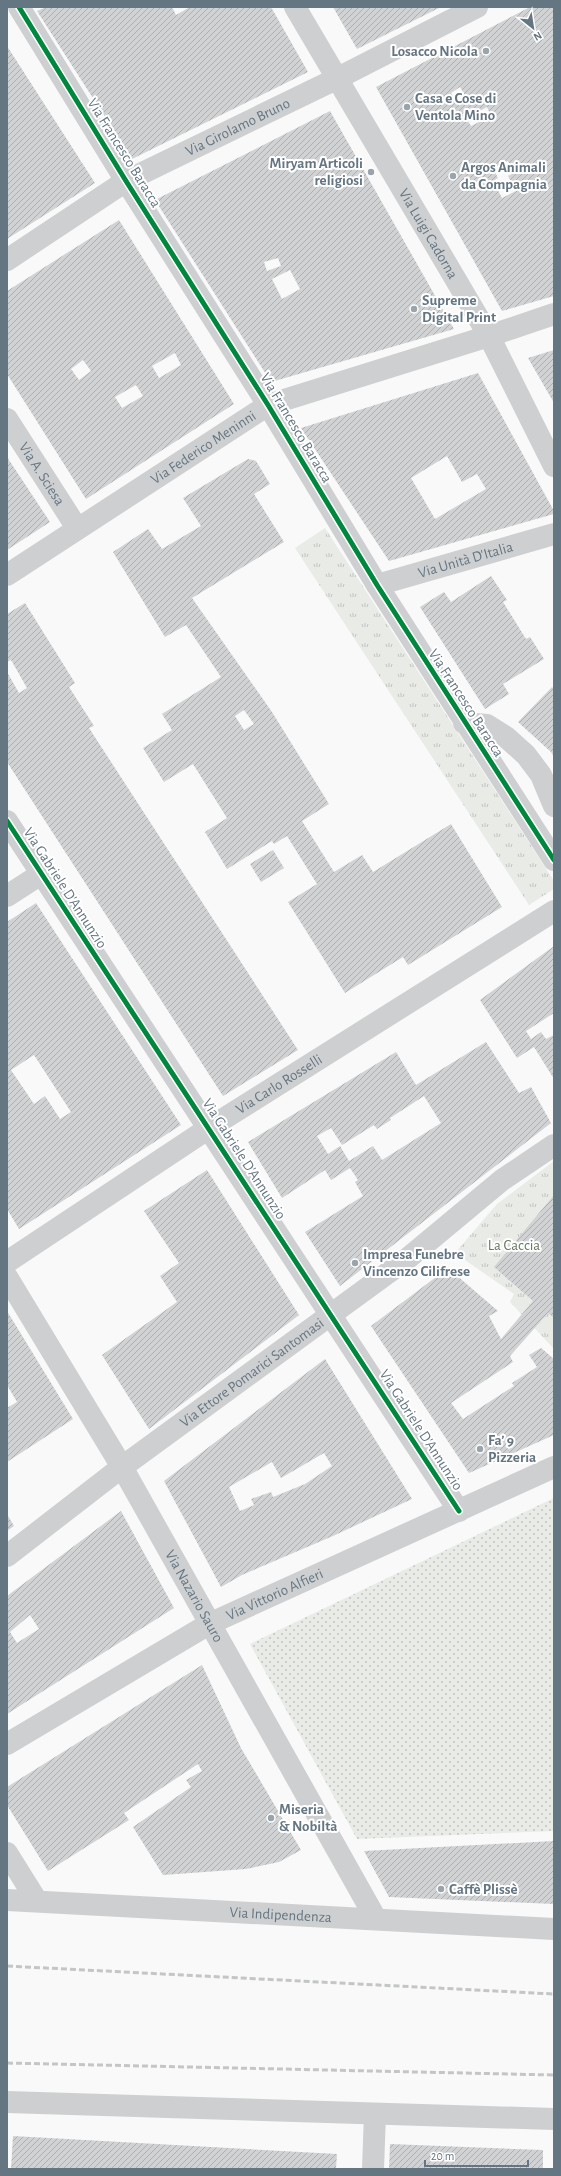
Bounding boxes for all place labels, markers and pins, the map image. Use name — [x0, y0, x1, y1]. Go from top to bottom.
place label: Losacco Nicola — [391, 44, 478, 59]
marker: Losacco Nicola — [481, 46, 491, 56]
place label: Casa e Cose di Ventola Mino — [415, 91, 496, 123]
marker: Casa e Cose di Ventola Mino — [402, 102, 412, 112]
place label: Miryam Articoli religiosi — [270, 156, 363, 188]
place label: Argos Animali da Compagnia — [461, 160, 547, 192]
marker: Miryam Articoli religiosi — [366, 167, 376, 177]
marker: Argos Animali da Compagnia — [448, 171, 458, 181]
place label: Supreme Digital Print — [422, 293, 496, 325]
marker: Supreme Digital Print — [409, 304, 419, 314]
place label: Impresa Funebre Vincenzo Cilifrese — [363, 1247, 470, 1279]
marker: Impresa Funebre Vincenzo Cilifrese — [350, 1258, 360, 1268]
place label: Fa’ 9 Pizzeria — [488, 1433, 536, 1465]
marker: Fa’ 9 Pizzeria — [475, 1444, 485, 1454]
place label: Miseria & Nobiltà — [279, 1802, 337, 1834]
marker: Miseria & Nobiltà — [266, 1813, 276, 1823]
place label: Caffè Plissè — [449, 1882, 518, 1897]
marker: Caffè Plissè — [436, 1884, 446, 1894]

